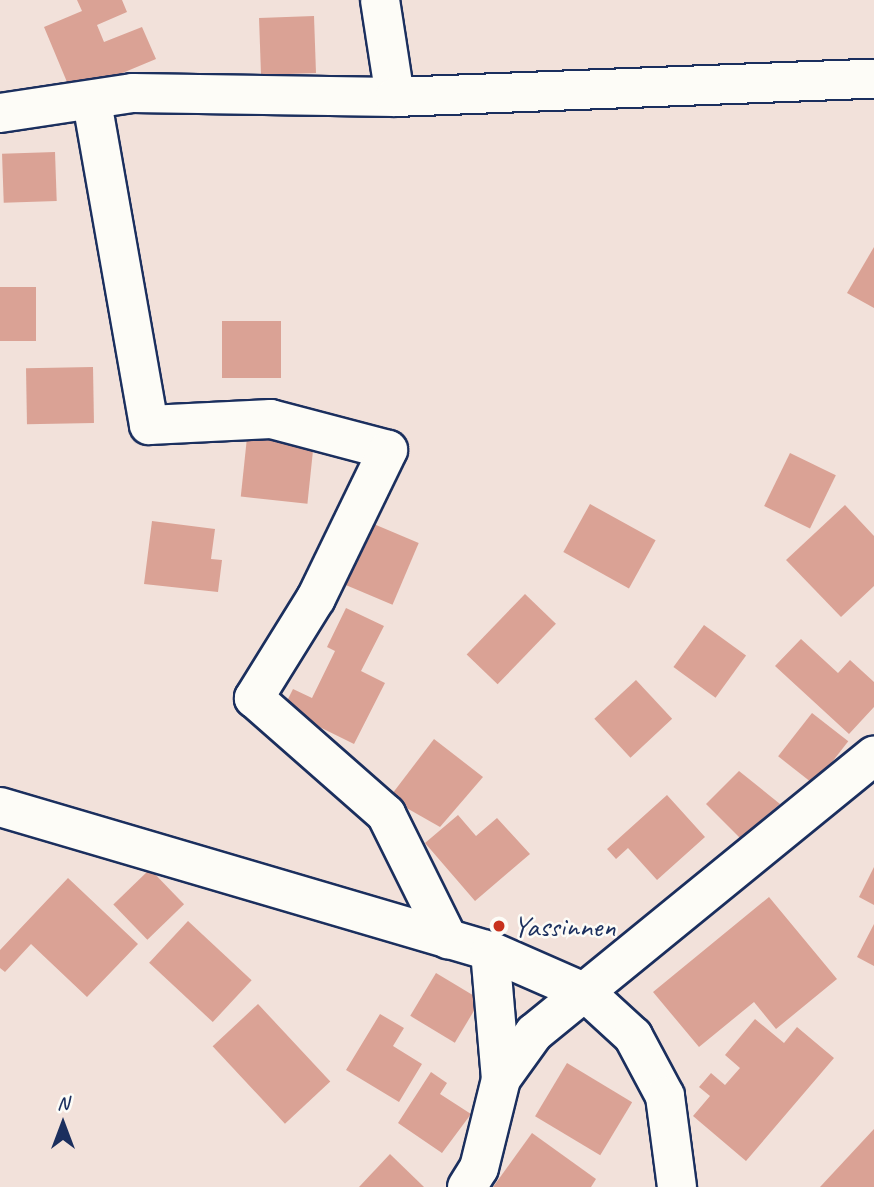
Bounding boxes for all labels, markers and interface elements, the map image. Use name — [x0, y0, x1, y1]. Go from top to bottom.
place label: Yassinnen — [513, 908, 615, 944]
marker: Yassinnen — [491, 918, 507, 934]
north arrow — [28, 1089, 98, 1159]
text: N — [57, 1091, 69, 1115]

